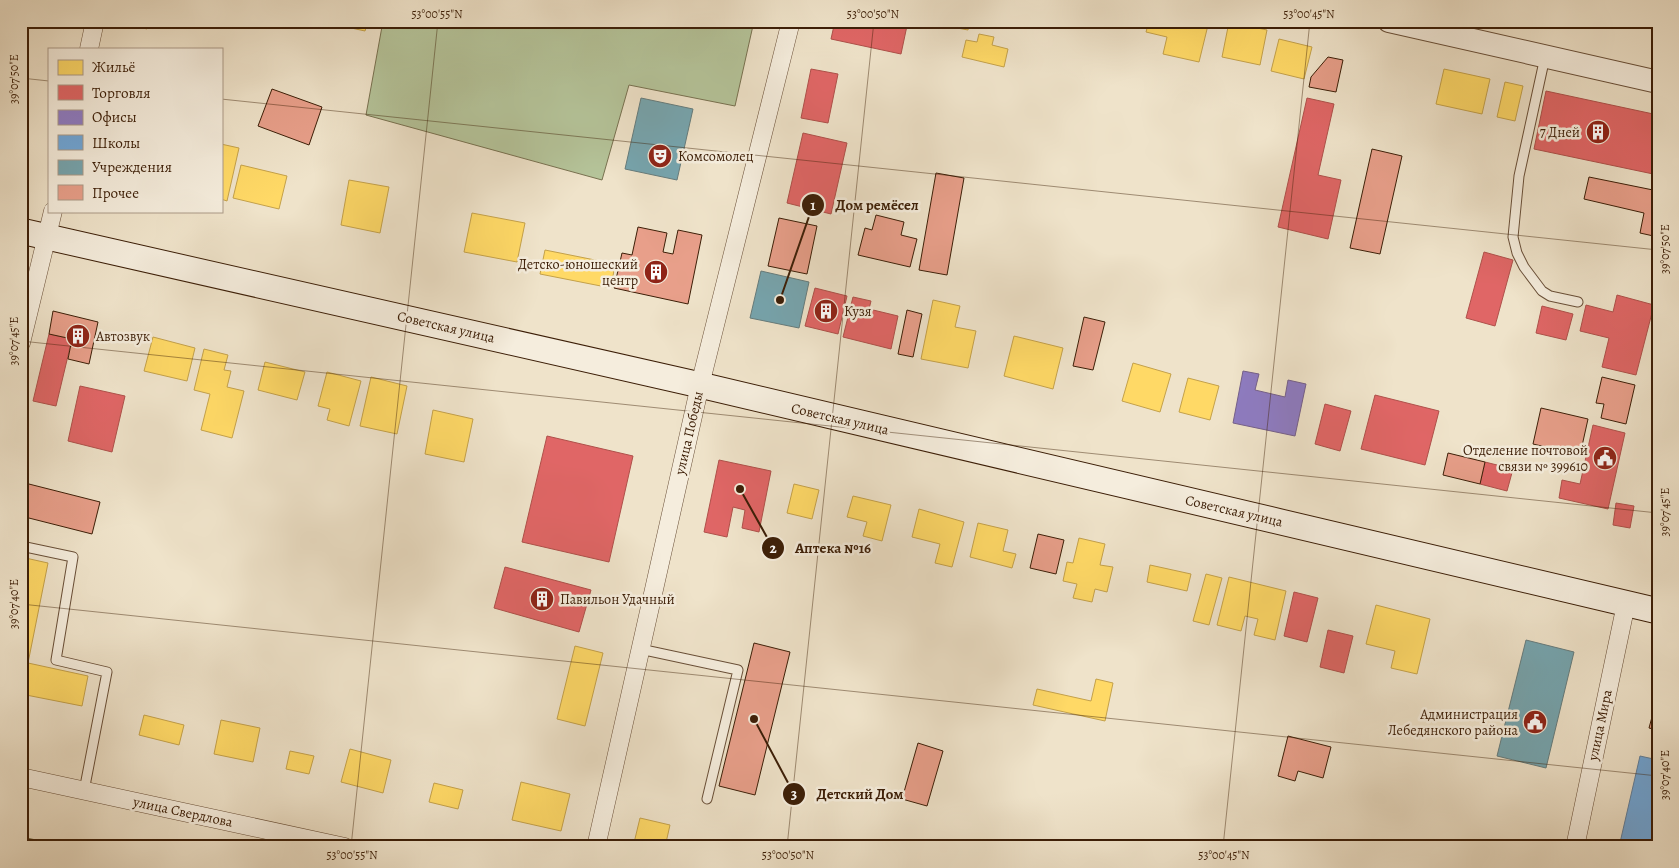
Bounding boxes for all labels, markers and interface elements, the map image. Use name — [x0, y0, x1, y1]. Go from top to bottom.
text: 53°00'55"N — [411, 6, 463, 22]
text: 53°00'50"N — [847, 6, 900, 22]
text: 53°00'45"N — [1283, 6, 1335, 22]
legend — [48, 48, 222, 212]
text: 39°07'50"E — [6, 54, 22, 104]
text: Жильё — [92, 57, 135, 77]
text: Торговля — [92, 83, 150, 103]
text: Офисы — [92, 107, 137, 127]
building icon: 7 Дней — [1585, 119, 1611, 145]
place label: 7 Дней — [1540, 123, 1580, 142]
text: Школы — [92, 133, 140, 153]
theatre icon: Комсомолец — [647, 143, 673, 169]
place label: Комсомолец — [678, 147, 754, 166]
text: Учреждения — [92, 157, 172, 177]
text: Прочее — [92, 183, 139, 203]
callout: Дом ремёсел — [801, 190, 929, 220]
text: 1 — [810, 195, 816, 215]
text: Дом ремёсел — [835, 195, 919, 215]
text: 39°07'50"E — [1657, 224, 1673, 274]
place label: Детско-юношеский центр — [518, 255, 638, 290]
building icon: Детско-юношеский центр — [643, 259, 669, 285]
building icon: Кузя — [813, 298, 839, 324]
place label: Кузя — [844, 302, 872, 321]
street label: Советская улица — [395, 307, 497, 348]
text: 39°07'45"E — [6, 317, 22, 365]
building icon: Автозвук — [65, 323, 91, 349]
place label: Автозвук — [95, 327, 150, 346]
street label: улица Победы — [670, 389, 708, 478]
street label: Советская улица — [789, 399, 891, 440]
place label: Отделение почтовой связи № 399610 — [1463, 441, 1588, 476]
public building icon: Отделение почтовой связи № 399610 — [1592, 445, 1618, 471]
text: 39°07'45"E — [1657, 488, 1673, 536]
street label: Советская улица — [1183, 491, 1285, 532]
callout: Аптека №16 — [760, 533, 881, 563]
text: 2 — [769, 538, 777, 558]
text: Аптека №16 — [794, 538, 871, 558]
text: 39°07'40"E — [6, 579, 22, 629]
building icon: Павильон Удачный — [529, 586, 555, 612]
place label: Павильон Удачный — [560, 590, 675, 609]
street label: улица Мира — [1583, 687, 1617, 763]
place label: Администрация Лебедянского района — [1388, 705, 1519, 740]
public building icon: Администрация Лебедянского района — [1522, 709, 1548, 735]
text: 39°07'40"E — [1657, 750, 1673, 800]
callout: Детский Дом — [782, 779, 914, 809]
text: 3 — [791, 784, 797, 804]
text: Детский Дом — [817, 784, 904, 804]
street label: улица Свердлова — [130, 792, 235, 832]
text: 53°00'55"N — [326, 847, 378, 863]
text: 53°00'50"N — [762, 847, 815, 863]
text: 53°00'45"N — [1198, 847, 1250, 863]

